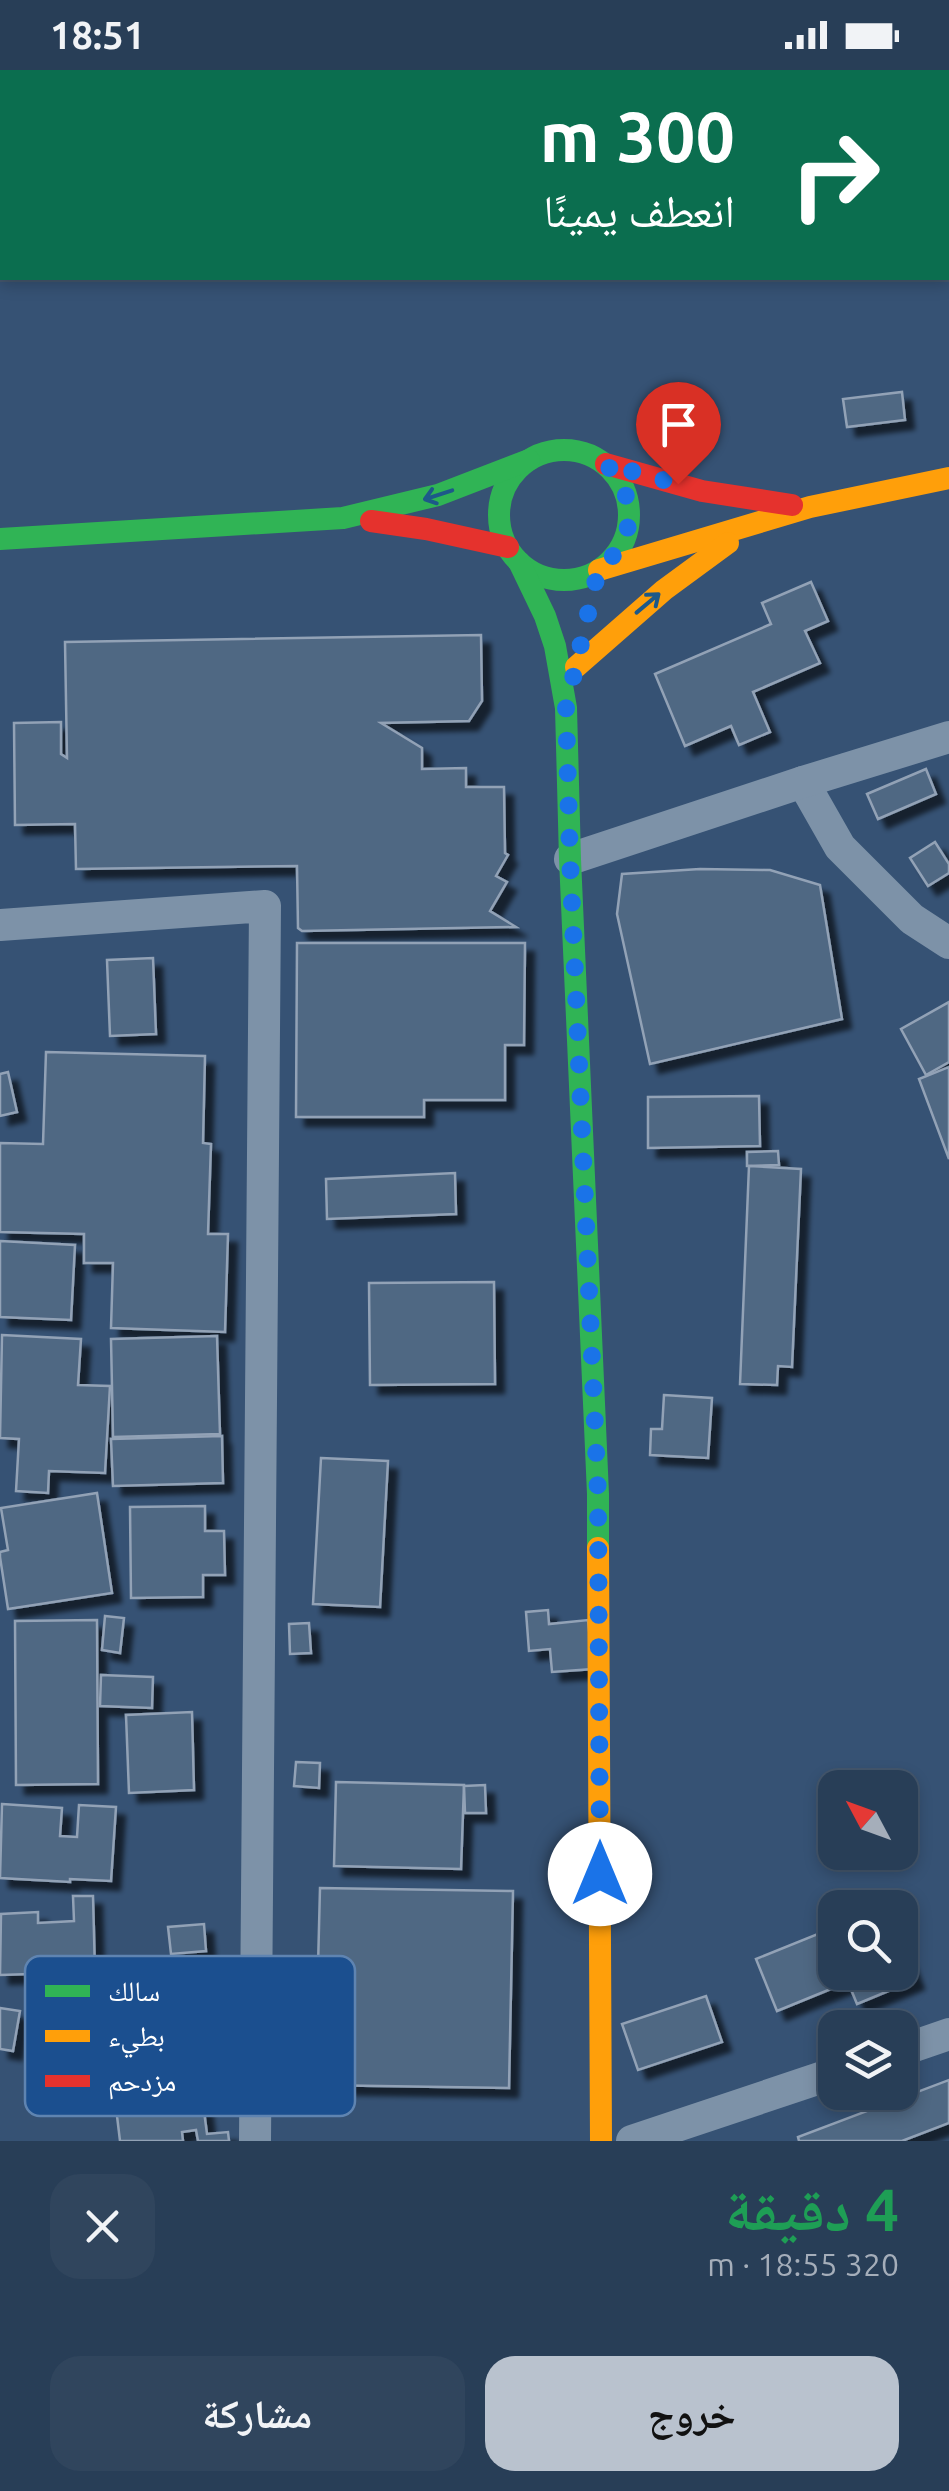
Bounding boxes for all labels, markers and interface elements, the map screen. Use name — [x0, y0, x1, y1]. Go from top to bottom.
text: 18:51 — [50, 14, 145, 56]
text: 300 m — [540, 97, 735, 175]
icon: right — [770, 110, 900, 240]
text: انعطف يمينًا — [543, 185, 735, 236]
pin — [636, 382, 721, 485]
icon: arrive — [651, 397, 706, 452]
one-way arrow — [423, 487, 454, 505]
one-way arrow — [635, 592, 661, 614]
north arrow — [818, 1770, 918, 1870]
map controls — [818, 1770, 918, 2110]
position arrow — [548, 1822, 652, 1926]
button: search — [818, 1890, 918, 1990]
legend — [25, 1956, 355, 2116]
text: سالك — [108, 1975, 160, 2006]
button: layers — [818, 2010, 918, 2110]
text: بطيء — [108, 2020, 165, 2059]
text: مزدحم — [108, 2065, 176, 2100]
button: close — [50, 2174, 155, 2279]
text: 4 دقيقة — [725, 2175, 899, 2242]
text: 320 m · 18:55 — [707, 2246, 899, 2282]
button: مشاركة — [50, 2356, 465, 2471]
button: خروج — [485, 2356, 899, 2471]

